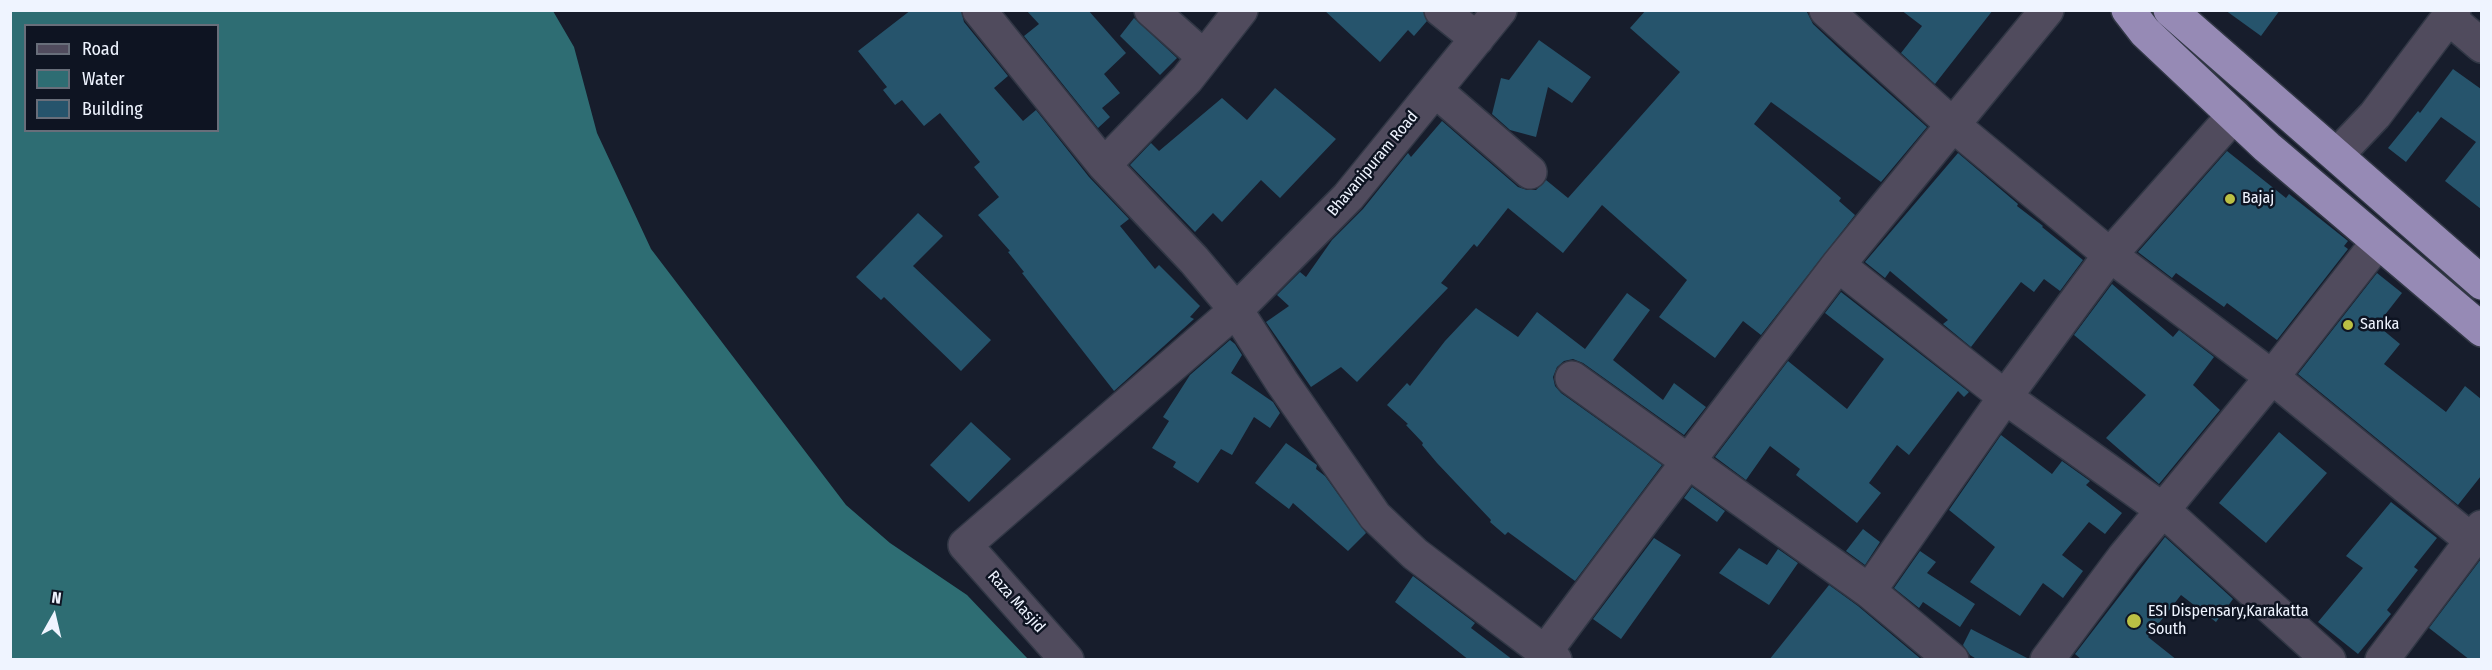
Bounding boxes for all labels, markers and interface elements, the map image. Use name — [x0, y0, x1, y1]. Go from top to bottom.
legend — [24, 24, 219, 132]
text: Road — [82, 38, 119, 60]
text: Water — [82, 68, 125, 90]
text: Building — [82, 98, 143, 120]
street label: Bhavanipuram Road — [1324, 108, 1422, 220]
place label: Bajaj — [2242, 189, 2274, 209]
marker: Bajaj — [2223, 192, 2237, 206]
place label: Sanka — [2360, 315, 2399, 335]
marker: Sanka — [2341, 318, 2355, 332]
street label: Raza Masjid — [983, 567, 1049, 637]
north arrow — [24, 586, 84, 646]
text: N — [51, 588, 63, 608]
place label: ESI Dispensary,Karakatta South — [2148, 602, 2309, 640]
marker: ESI Dispensary,Karakatta South — [2125, 612, 2143, 630]

